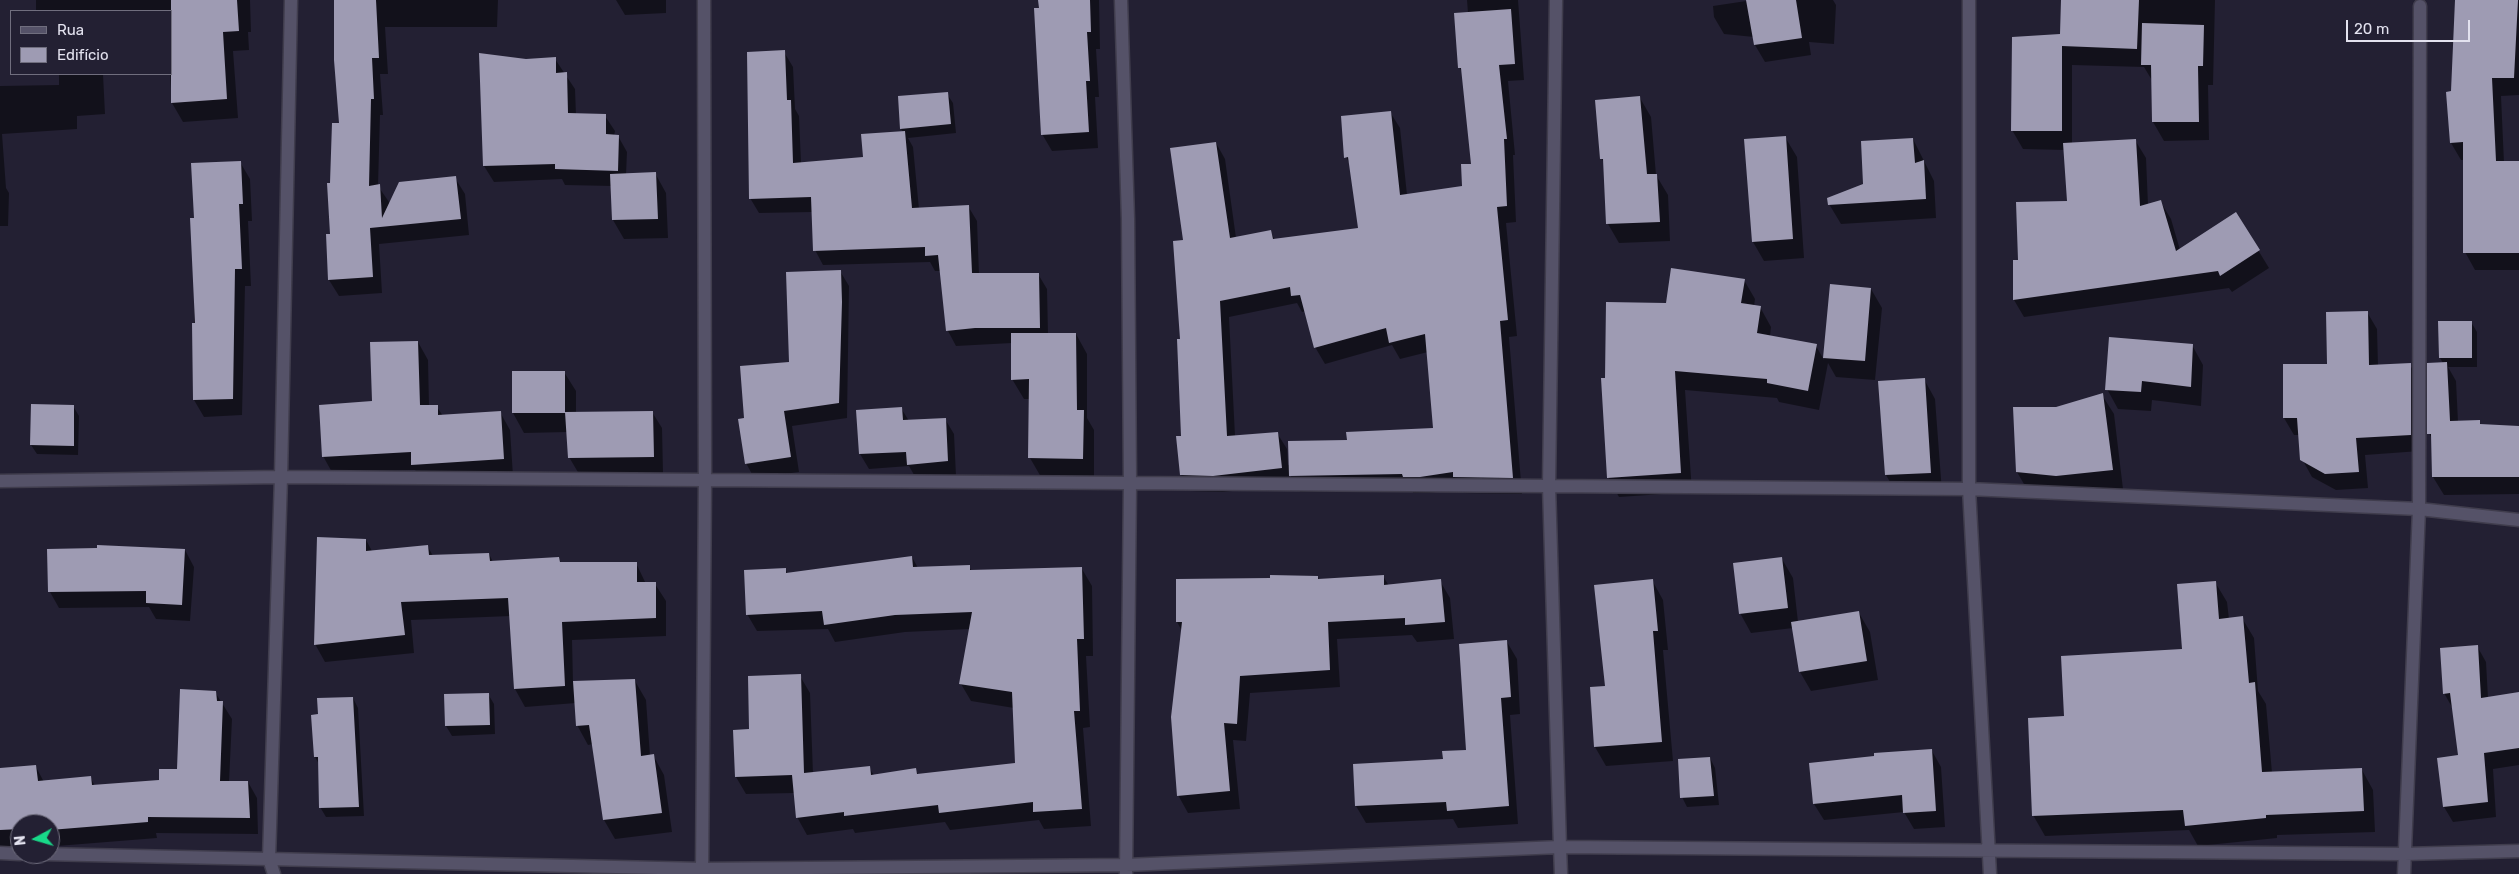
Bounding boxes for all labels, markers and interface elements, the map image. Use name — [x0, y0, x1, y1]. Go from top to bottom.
legend — [10, 10, 172, 75]
scale bar — [2349, 10, 2473, 42]
text: 20 m — [2354, 20, 2389, 38]
text: Rua — [57, 21, 84, 39]
text: Edifício — [57, 46, 109, 64]
north arrow — [10, 814, 60, 864]
text: N — [12, 835, 30, 846]

